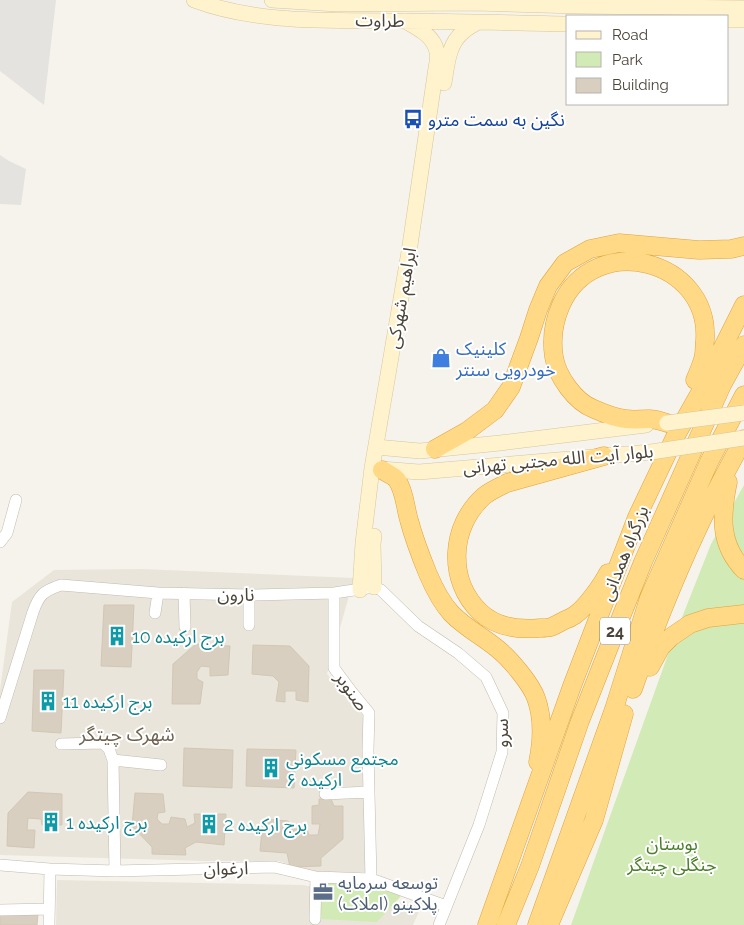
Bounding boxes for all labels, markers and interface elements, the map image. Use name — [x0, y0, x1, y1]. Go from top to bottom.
street label: طراوت — [355, 9, 405, 32]
legend — [566, 15, 729, 105]
text: Road — [612, 26, 648, 44]
text: Park — [612, 51, 643, 69]
text: Building — [612, 76, 669, 94]
bus stop icon: نگین به سمت مترو — [402, 108, 424, 130]
place label: نگین به سمت مترو — [428, 109, 565, 131]
street label: ابراهیم شهرکی — [382, 246, 423, 351]
place label: کلینیک خودرویی سنتر — [455, 338, 556, 381]
shop icon: کلینیک خودرویی سنتر — [430, 347, 452, 369]
street label: بلوار آیت الله مجتبی تهرانی — [462, 440, 654, 479]
street label: بزرگراه همدانی — [595, 502, 654, 604]
street label: نارون — [217, 583, 255, 606]
road number: 24 — [600, 618, 630, 644]
building icon: برج ارکیده 10 — [106, 625, 128, 647]
place label: برج ارکیده 10 — [132, 626, 225, 650]
street label: صنوبر — [330, 667, 373, 715]
building icon: برج ارکیده 11 — [37, 690, 59, 712]
place label: برج ارکیده 11 — [63, 691, 152, 715]
street label: سرو — [491, 718, 513, 748]
district label: شهرک چیتگر — [78, 723, 175, 747]
place label: مجتمع مسکونی ارکیده ۶ — [286, 748, 399, 791]
building icon: مجتمع مسکونی ارکیده ۶ — [260, 757, 282, 779]
building icon: برج ارکیده 1 — [40, 811, 62, 833]
place label: برج ارکیده 1 — [66, 812, 148, 836]
building icon: برج ارکیده 2 — [198, 813, 220, 835]
place label: برج ارکیده 2 — [224, 814, 307, 838]
park label: بوستان جنگلی چیتگر — [626, 833, 717, 876]
street label: ارغوان — [204, 857, 249, 880]
place label: توسعه سرمایه پلاکینو (املاک) — [338, 872, 438, 915]
office icon: توسعه سرمایه پلاکینو (املاک) — [312, 881, 334, 903]

